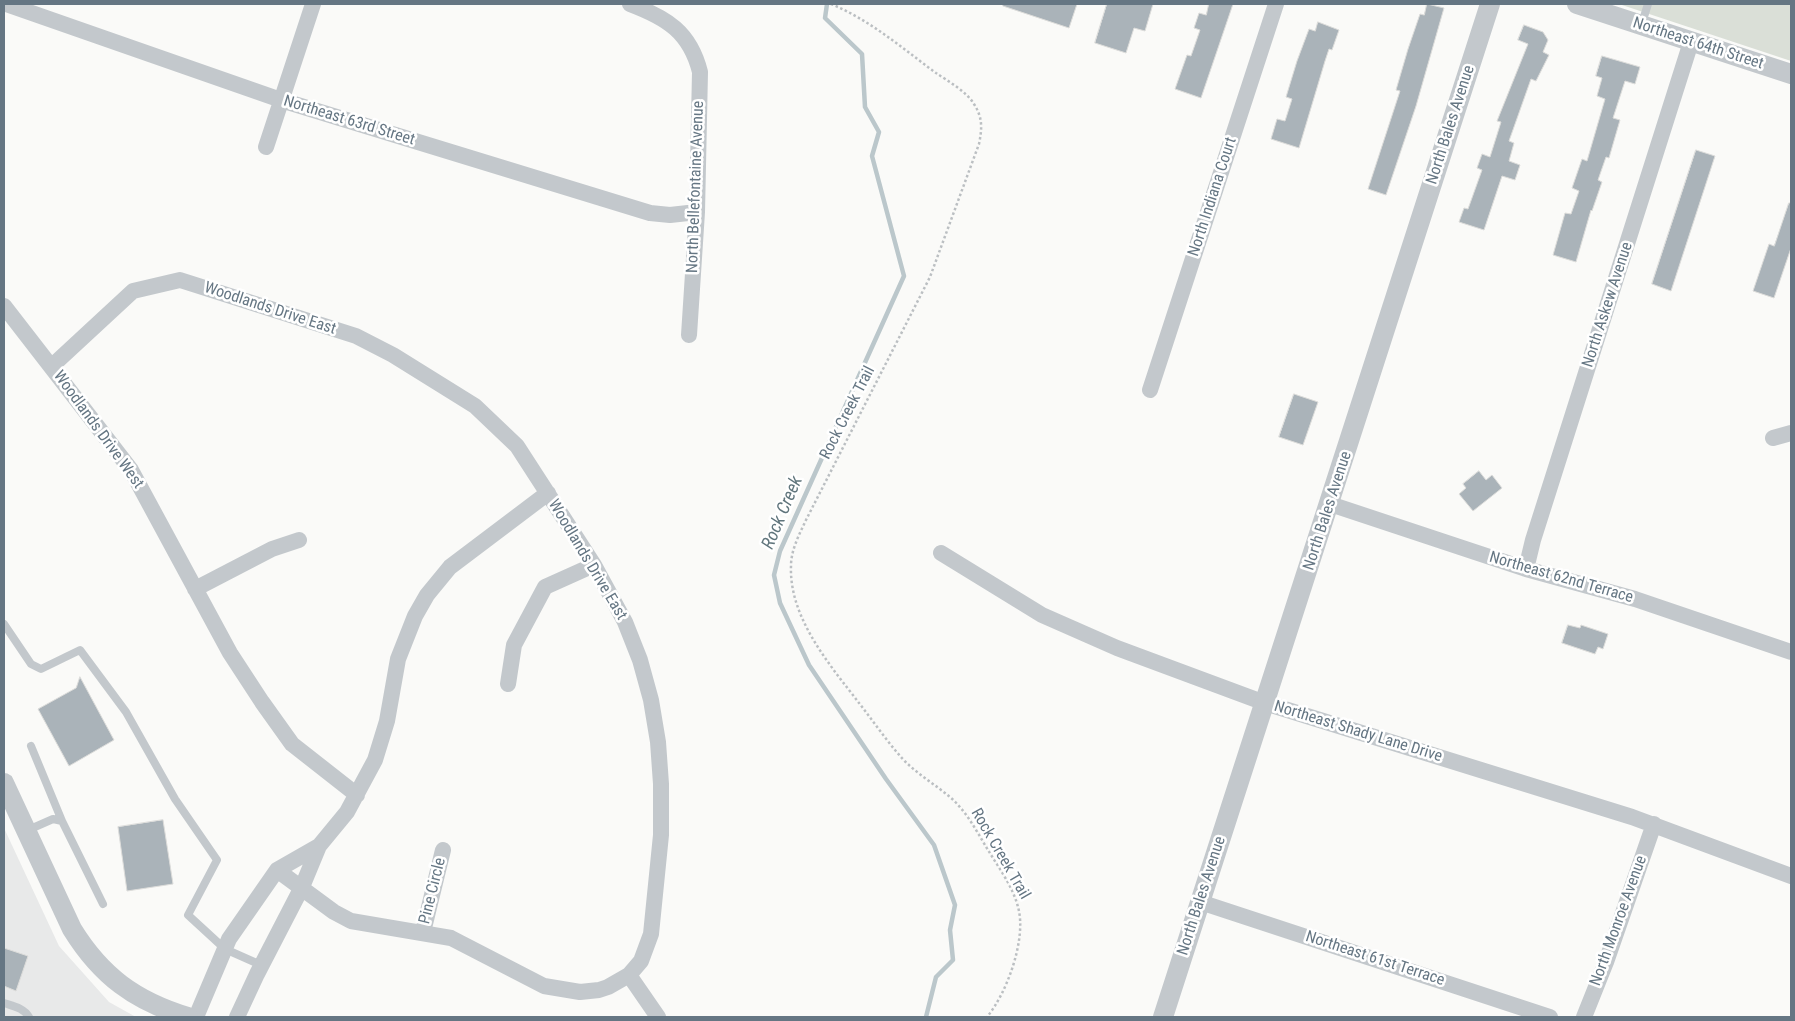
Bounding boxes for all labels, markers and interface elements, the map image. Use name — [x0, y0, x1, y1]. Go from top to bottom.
street label: Northeast 64th Street — [1630, 14, 1766, 74]
street label: North Bales Avenue — [1423, 63, 1479, 187]
street label: Northeast 63rd Street — [281, 92, 417, 150]
street label: North Bellefontaine Avenue — [683, 101, 709, 273]
street label: North Indiana Court — [1185, 135, 1241, 259]
street label: North Askew Avenue — [1579, 240, 1637, 370]
street label: Woodlands Drive East — [202, 279, 338, 339]
street label: Rock Creek Trail — [816, 363, 880, 463]
street label: Woodlands Drive West — [49, 367, 147, 493]
street label: North Bales Avenue — [1300, 449, 1356, 573]
water label: Rock Creek — [758, 473, 808, 553]
street label: Woodlands Drive East — [543, 496, 631, 624]
street label: Northeast 62nd Terrace — [1487, 548, 1635, 608]
street label: Northeast Shady Lane Drive — [1272, 697, 1444, 767]
street label: Rock Creek Trail — [966, 805, 1034, 903]
street label: North Bales Avenue — [1174, 834, 1230, 958]
street label: North Monroe Avenue — [1587, 853, 1651, 989]
street label: Pine Circle — [416, 856, 450, 926]
street label: Northeast 61st Terrace — [1303, 927, 1447, 991]

